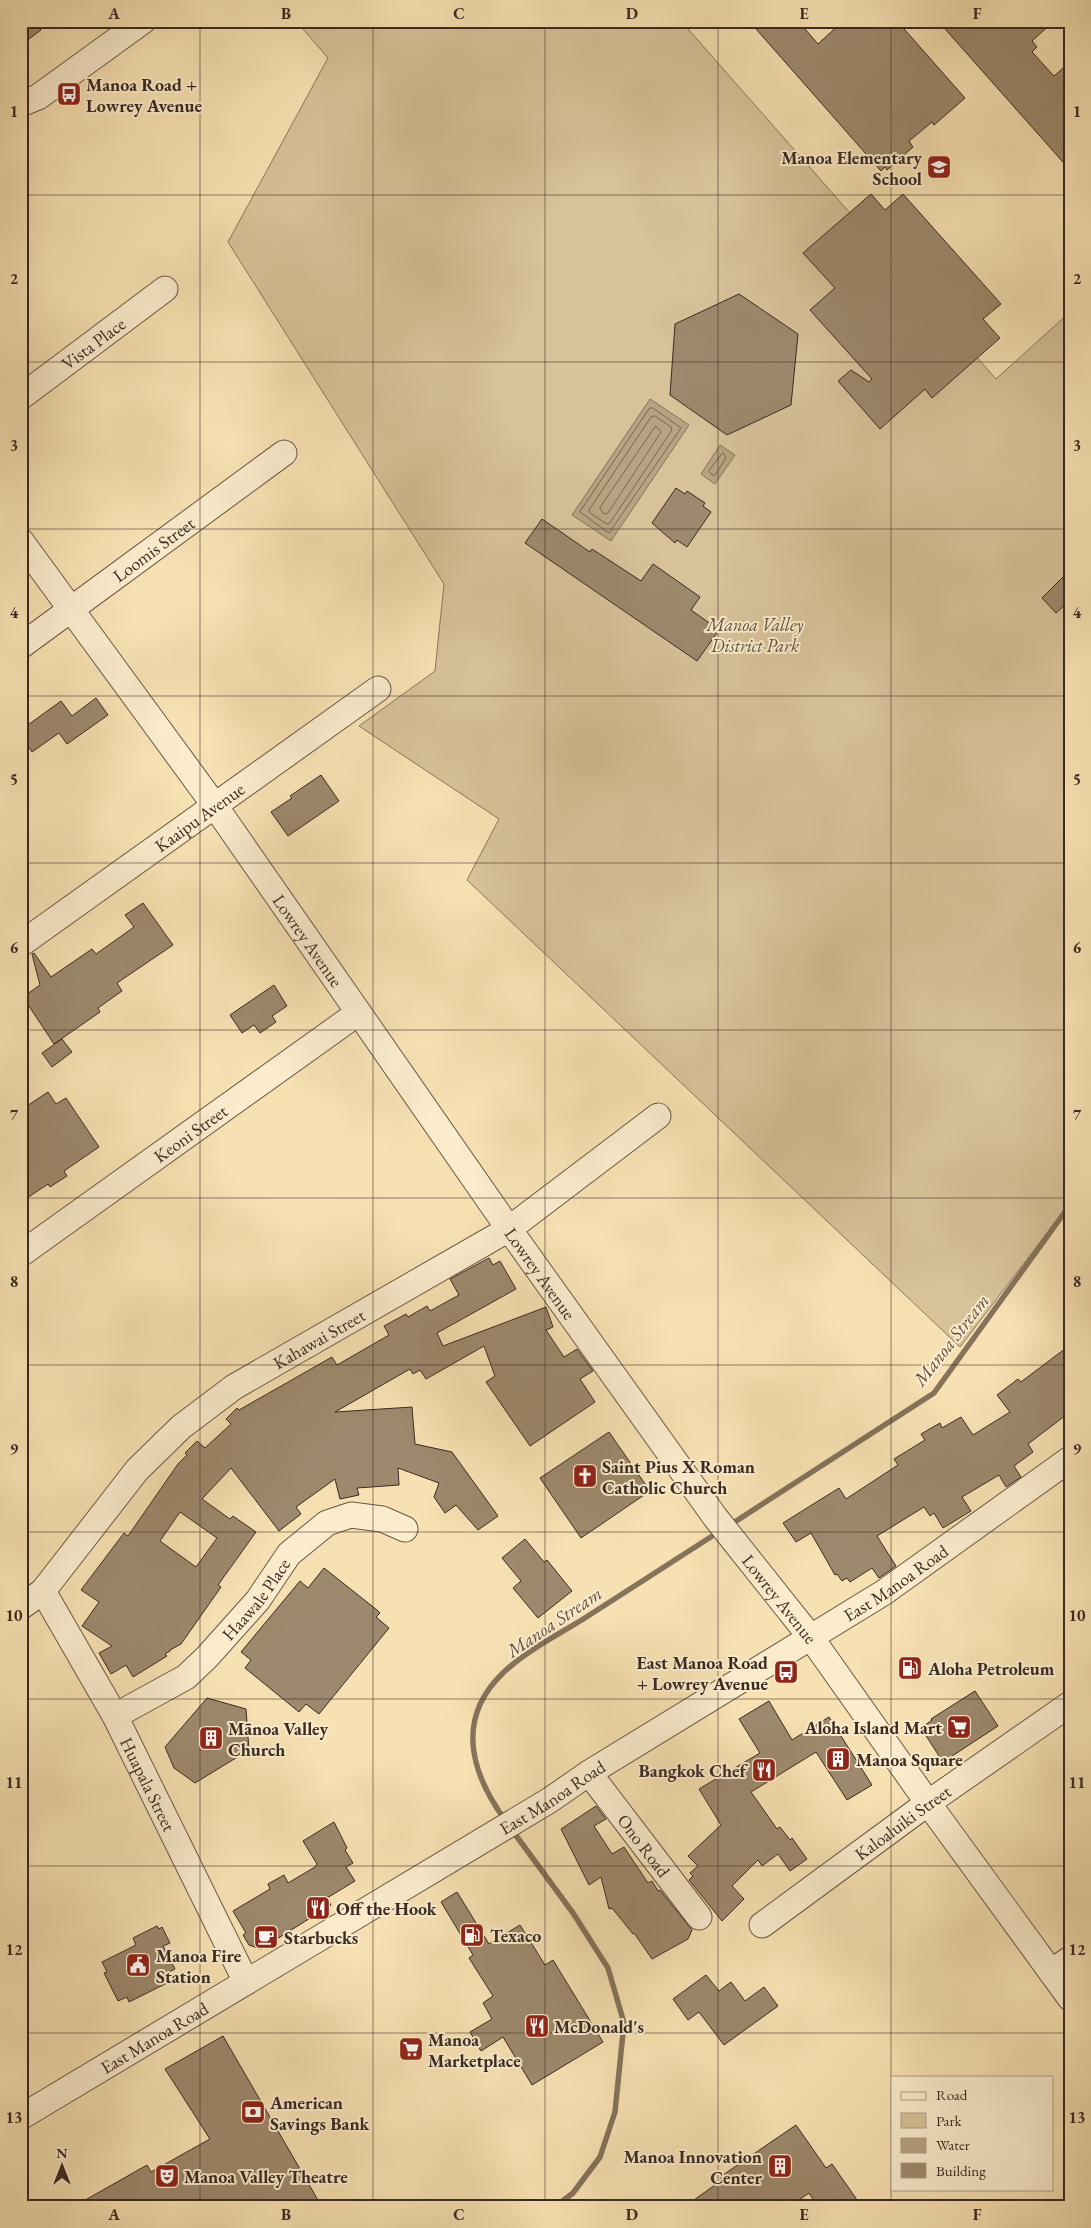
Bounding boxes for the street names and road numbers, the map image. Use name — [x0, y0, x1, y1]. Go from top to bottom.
street label: Vista Place — [57, 312, 129, 374]
street label: Loomis Street — [108, 511, 199, 587]
street label: Kaaipu Avenue — [150, 777, 249, 857]
street label: Lowrey Avenue — [268, 890, 349, 991]
street label: Keoni Street — [149, 1099, 232, 1167]
street label: Lowrey Avenue — [500, 1223, 581, 1324]
street label: Kahawai Street — [269, 1303, 369, 1374]
street label: East Manoa Road — [839, 1538, 953, 1626]
street label: Lowrey Avenue — [737, 1549, 822, 1648]
street label: Haawale Place — [216, 1553, 295, 1645]
street label: Huapala Street — [116, 1733, 182, 1835]
street label: East Manoa Road — [495, 1754, 610, 1839]
street label: Kaloaluiki Street — [850, 1779, 955, 1865]
street label: Ono Road — [613, 1809, 676, 1882]
street label: East Manoa Road — [96, 1996, 213, 2078]

